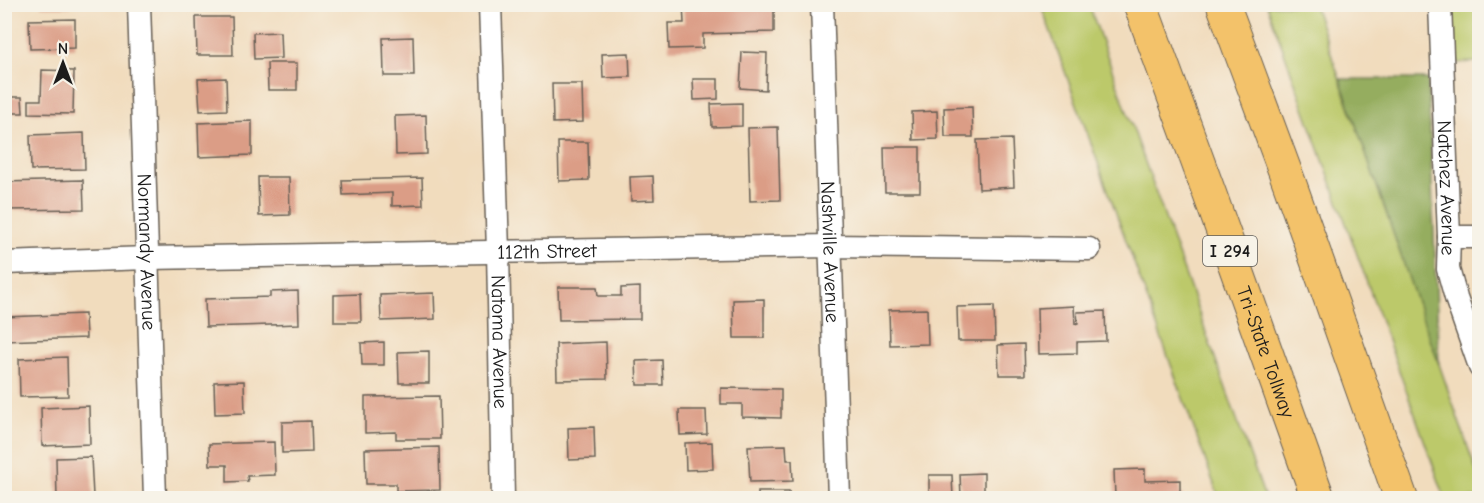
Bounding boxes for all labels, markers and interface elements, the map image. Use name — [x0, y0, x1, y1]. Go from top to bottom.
north arrow — [33, 33, 93, 93]
text: N — [58, 40, 68, 58]
street label: Natchez Avenue — [1432, 120, 1460, 256]
street label: Normandy Avenue — [132, 173, 161, 331]
street label: Nashville Avenue — [816, 181, 844, 323]
road number: I 294 — [1203, 236, 1257, 266]
street label: 112th Street — [497, 239, 598, 264]
street label: Natoma Avenue — [486, 275, 512, 409]
street label: Tri-State Tollway — [1231, 283, 1300, 421]

